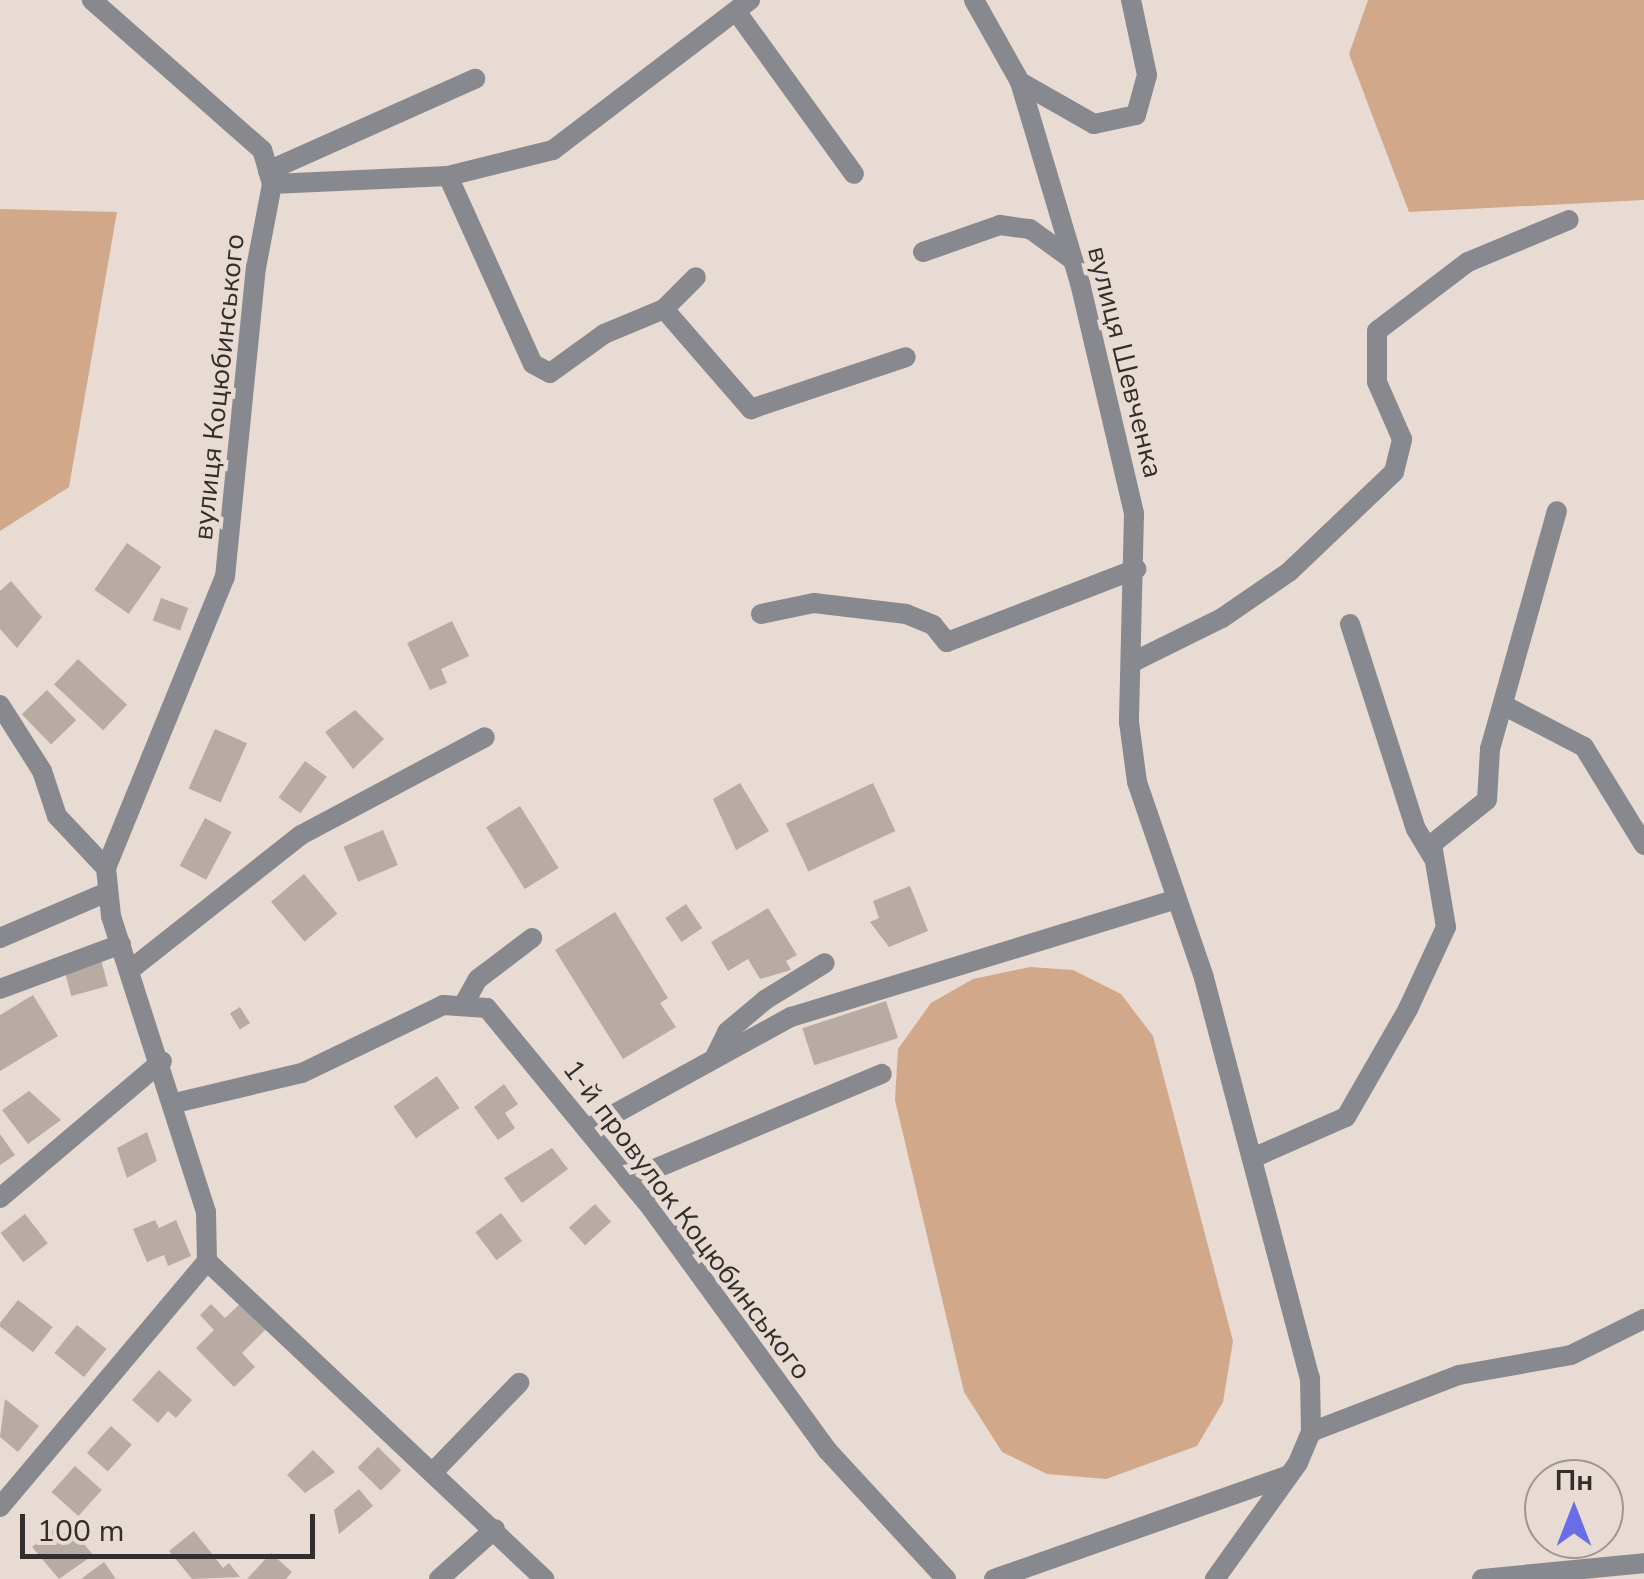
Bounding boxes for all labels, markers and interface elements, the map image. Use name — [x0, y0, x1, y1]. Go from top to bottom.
street label: вулиця Коцюбинського — [186, 232, 252, 542]
street label: вулиця Шевченка — [1080, 243, 1170, 481]
street label: 1-й провулок Коцюбинського — [556, 1054, 818, 1386]
north arrow — [1524, 1459, 1624, 1559]
text: Пн — [1555, 1462, 1593, 1500]
scale bar — [25, 1494, 320, 1556]
text: 100 m — [37, 1511, 124, 1552]

